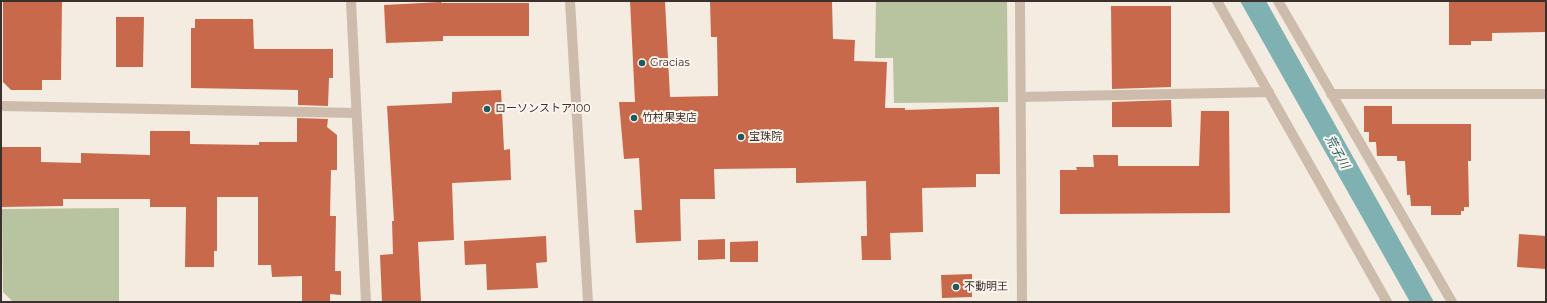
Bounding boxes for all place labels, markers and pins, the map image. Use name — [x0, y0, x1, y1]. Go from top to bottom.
place label: Gracias — [650, 56, 690, 70]
marker: Gracias — [637, 58, 647, 68]
place label: ローソンストア100 — [495, 102, 591, 116]
marker: ローソンストア100 — [482, 104, 492, 114]
place label: 竹村果実店 — [642, 111, 697, 125]
marker: 竹村果実店 — [629, 113, 639, 123]
place label: 宝珠院 — [749, 130, 782, 144]
marker: 宝珠院 — [736, 132, 746, 142]
place label: 不動明王 — [964, 280, 1008, 294]
marker: 不動明王 — [951, 282, 961, 292]

